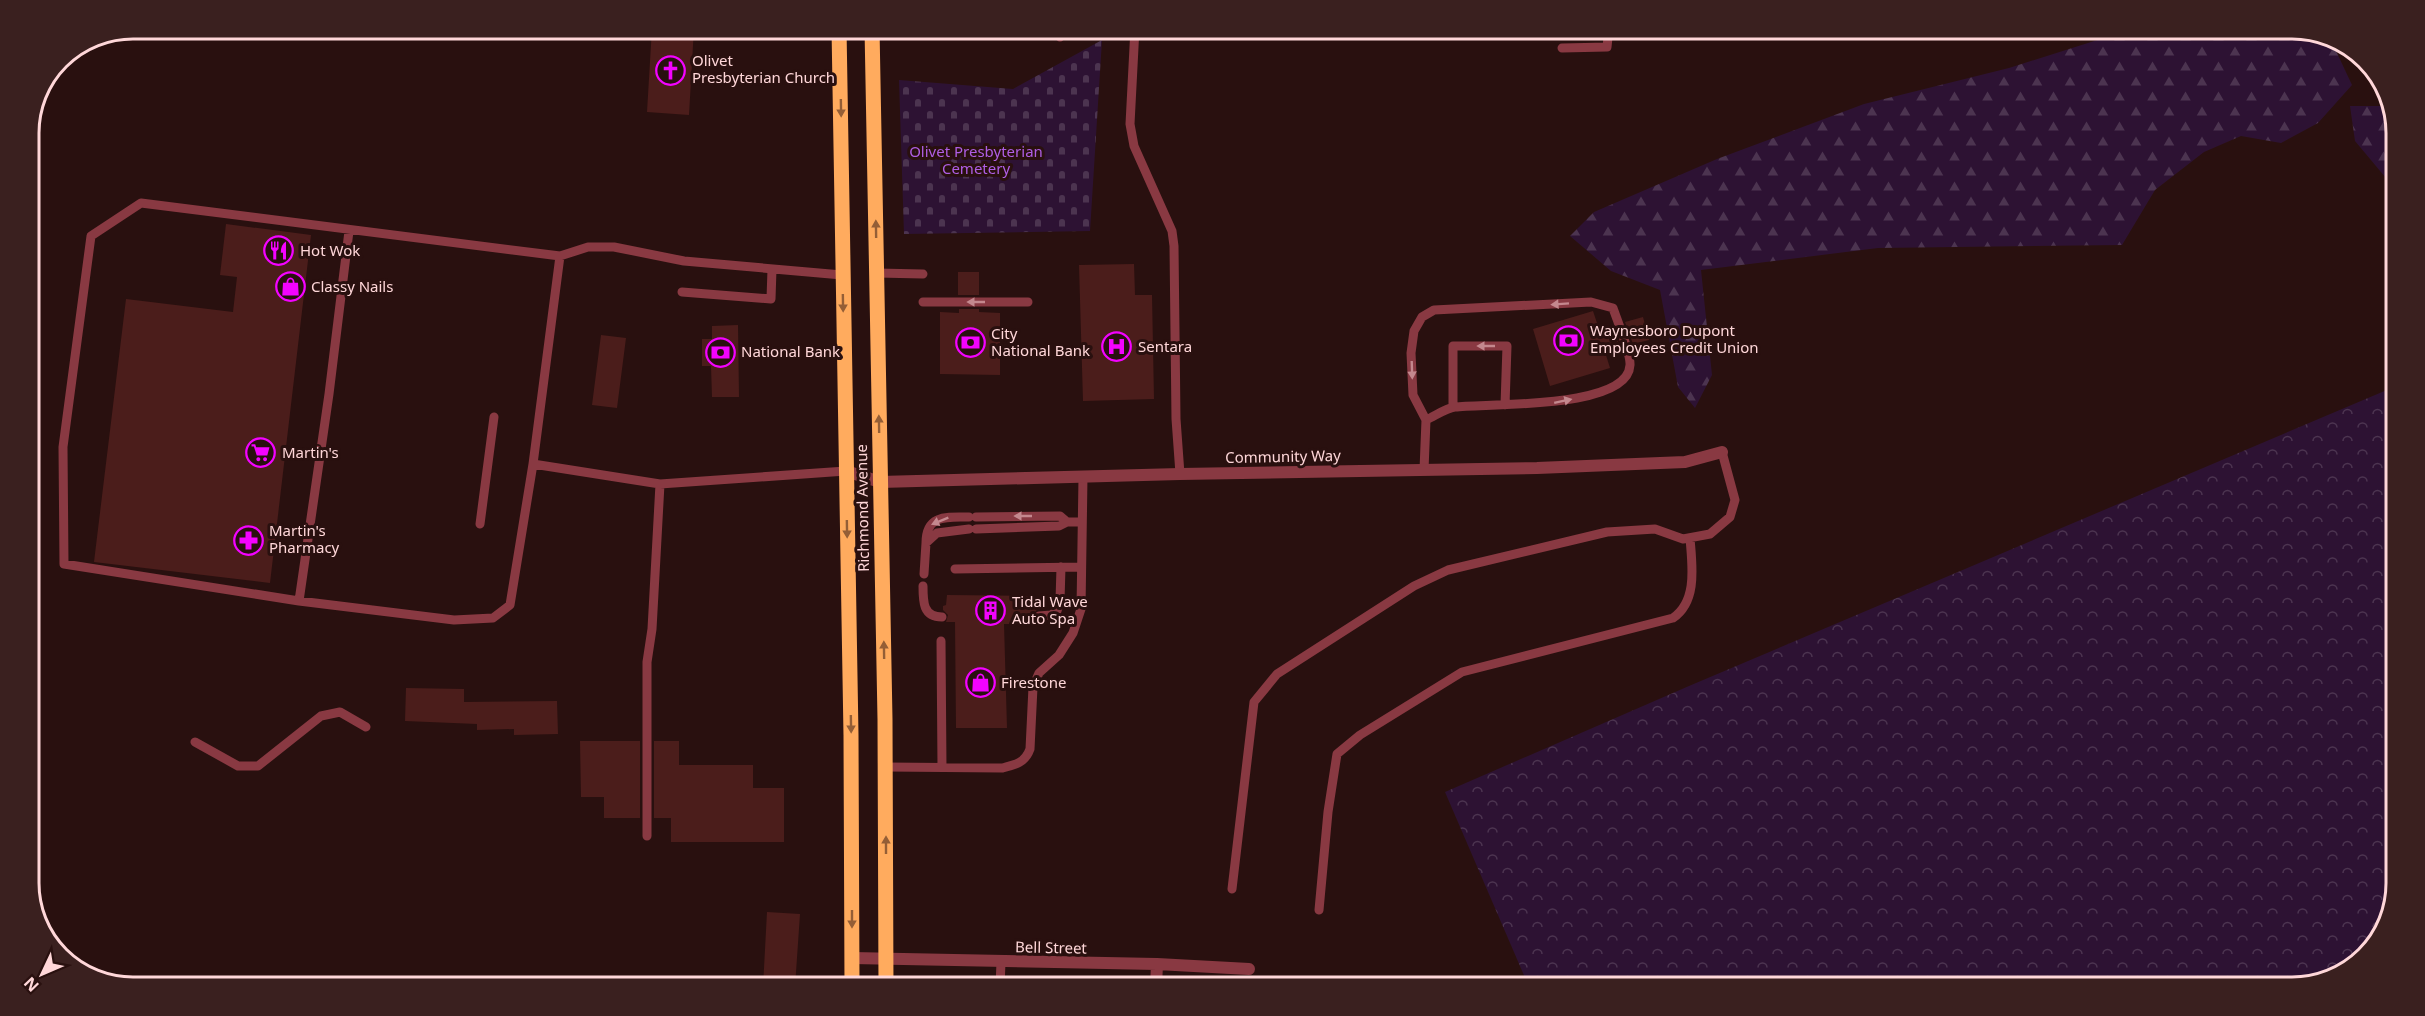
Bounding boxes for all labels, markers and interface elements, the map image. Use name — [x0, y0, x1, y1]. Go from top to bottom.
place label: Olivet Presbyterian Church — [692, 50, 835, 87]
church icon: Olivet Presbyterian Church — [655, 54, 687, 86]
one-way arrow — [836, 98, 846, 117]
park label: Olivet Presbyterian Cemetery — [909, 141, 1043, 178]
one-way arrow — [871, 219, 881, 238]
restaurant icon: Hot Wok — [263, 235, 295, 267]
place label: Hot Wok — [300, 240, 360, 260]
shop icon: Classy Nails — [274, 271, 306, 303]
place label: Classy Nails — [311, 276, 393, 296]
one-way arrow — [838, 293, 848, 312]
one-way arrow — [966, 297, 985, 307]
one-way arrow — [1550, 299, 1569, 309]
place label: Waynesboro Dupont Employees Credit Union — [1590, 320, 1759, 357]
place label: City National Bank — [991, 323, 1090, 360]
bank icon: Waynesboro Dupont Employees Credit Union — [1553, 324, 1585, 356]
bank icon: City National Bank — [954, 327, 986, 359]
hospital icon: Sentara — [1101, 331, 1133, 363]
bank icon: National Bank — [704, 336, 736, 368]
place label: Sentara — [1138, 336, 1192, 356]
place label: National Bank — [741, 341, 840, 361]
one-way arrow — [1476, 341, 1495, 351]
one-way arrow — [1407, 360, 1416, 379]
one-way arrow — [1554, 396, 1573, 405]
one-way arrow — [874, 414, 884, 433]
supermarket icon: Martin's — [245, 437, 277, 469]
place label: Martin's — [282, 442, 339, 462]
street label: Richmond Avenue — [851, 444, 873, 572]
street label: Community Way — [1225, 445, 1341, 467]
one-way arrow — [1013, 511, 1032, 521]
one-way arrow — [931, 516, 949, 526]
place label: Martin's Pharmacy — [269, 520, 340, 557]
one-way arrow — [842, 520, 852, 539]
pharmacy icon: Martin's Pharmacy — [232, 524, 264, 556]
place label: Tidal Wave Auto Spa — [1012, 591, 1088, 628]
building icon: Tidal Wave Auto Spa — [975, 595, 1007, 627]
one-way arrow — [879, 641, 889, 660]
shop icon: Firestone — [964, 667, 996, 699]
place label: Firestone — [1001, 672, 1066, 692]
one-way arrow — [846, 715, 856, 734]
one-way arrow — [881, 836, 891, 855]
one-way arrow — [847, 910, 857, 929]
street label: Bell Street — [1015, 936, 1088, 958]
north arrow — [12, 944, 72, 1004]
text: N — [19, 972, 44, 997]

